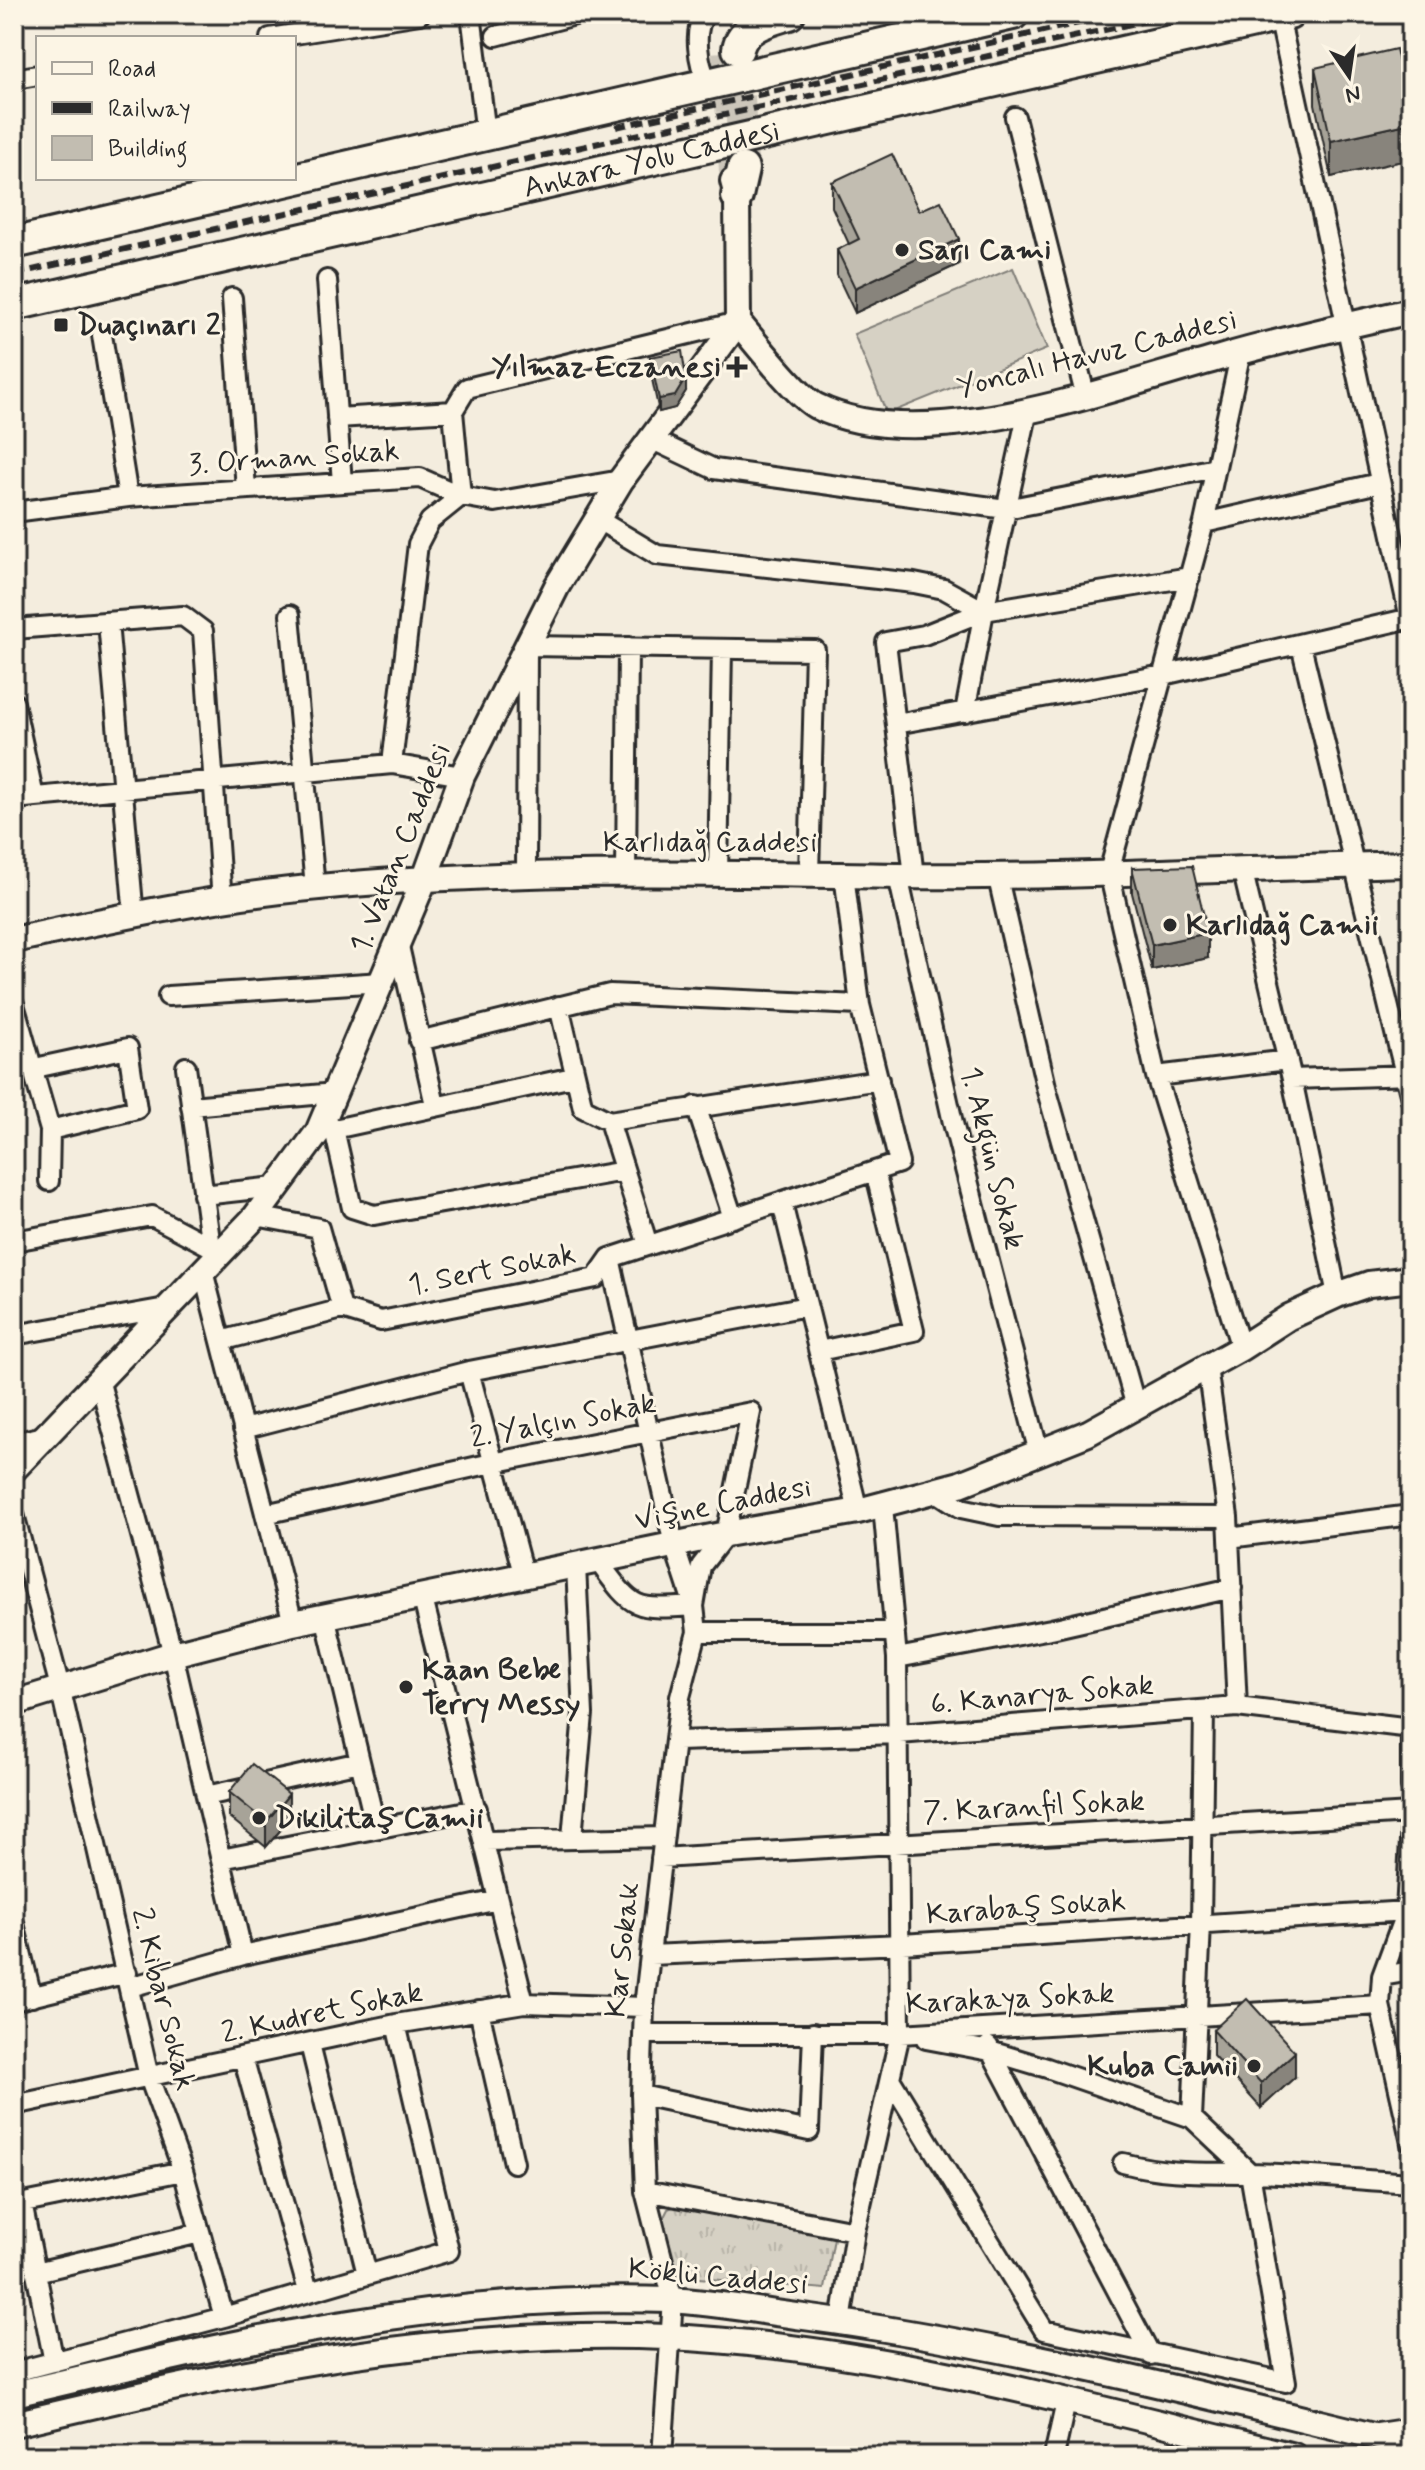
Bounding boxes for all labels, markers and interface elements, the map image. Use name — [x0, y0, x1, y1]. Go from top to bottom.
legend — [36, 36, 296, 180]
north arrow — [1309, 36, 1389, 116]
text: Road — [108, 54, 156, 85]
text: N — [1343, 78, 1363, 109]
text: Railway — [108, 94, 191, 125]
street label: Ankara Yolu Caddesi — [520, 111, 784, 208]
text: Building — [108, 134, 188, 168]
place label: Sarı Cami — [918, 231, 1051, 270]
marker: Sarı Cami — [893, 241, 911, 259]
street label: Yoncalı Havuz Caddesi — [953, 300, 1241, 408]
place label: Duaçınarı 2 — [77, 306, 221, 345]
marker: Duaçınarı 2 — [52, 316, 70, 334]
place label: Yılmaz Eczanesi — [492, 348, 721, 387]
marker: Yılmaz Eczanesi — [728, 358, 746, 376]
street label: 3. Orman Sokak — [187, 431, 401, 485]
street label: 1. Vatan Caddesi — [341, 737, 461, 959]
street label: Karlıdağ Caddesi — [603, 823, 817, 862]
place label: Karlıdağ Camii — [1186, 906, 1378, 946]
marker: Karlıdağ Camii — [1161, 916, 1179, 934]
street label: 1. Akgün Sokak — [948, 1062, 1034, 1254]
street label: 1. Sert Sokak — [405, 1235, 579, 1305]
street label: 2. Yalçın Sokak — [467, 1384, 659, 1458]
street label: Vişne Caddesi — [631, 1468, 815, 1540]
place label: Kaan Bebe Terry Messy — [422, 1651, 580, 1724]
street label: 6. Kanarya Sokak — [929, 1666, 1155, 1724]
marker: Kaan Bebe Terry Messy — [397, 1678, 415, 1696]
street label: 7. Karanfil Sokak — [922, 1782, 1146, 1832]
place label: Dikilitaş Camii — [275, 1799, 483, 1838]
marker: Dikilitaş Camii — [250, 1809, 268, 1827]
street label: Kar Sokak — [596, 1880, 650, 2020]
street label: Karabaş Sokak — [925, 1882, 1127, 1934]
street label: 2. Kibar Sokak — [121, 1904, 205, 2094]
street label: 2. Kudret Sokak — [218, 1973, 426, 2053]
street label: Karakaya Sokak — [905, 1974, 1115, 2024]
place label: Kuba Camii — [1087, 2047, 1238, 2086]
marker: Kuba Camii — [1245, 2057, 1263, 2075]
street label: Köklü Caddesi — [627, 2250, 809, 2304]

